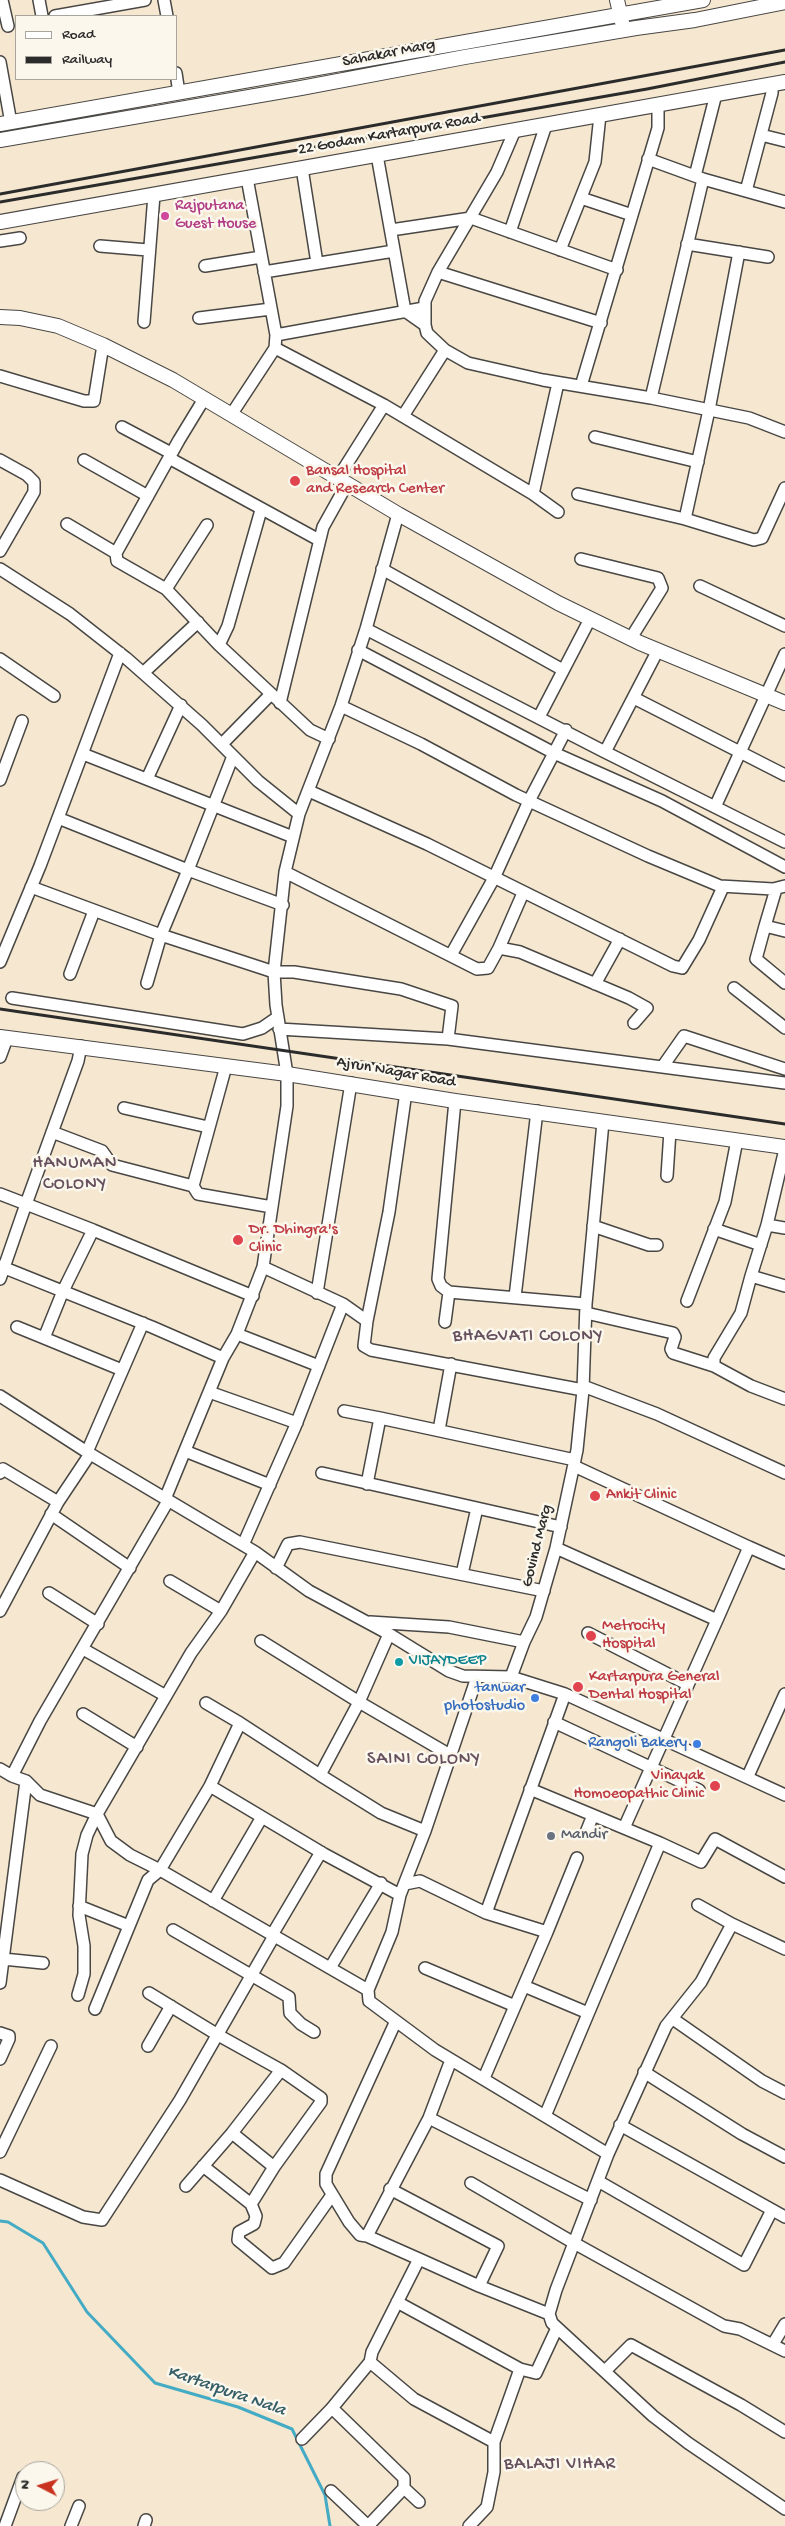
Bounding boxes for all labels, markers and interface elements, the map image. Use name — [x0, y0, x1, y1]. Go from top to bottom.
legend — [15, 15, 178, 80]
text: Road — [62, 26, 95, 44]
street label: Sahakar Marg — [341, 36, 437, 72]
text: Railway — [62, 51, 112, 69]
street label: 22 Godam Kartarpura Road — [297, 110, 481, 160]
place label: Rajputana Guest House — [175, 197, 256, 235]
marker: Rajputana Guest House — [159, 210, 171, 222]
place label: Bansal Hospital and Research Center — [306, 462, 444, 500]
marker: Bansal Hospital and Research Center — [288, 474, 302, 488]
street label: Ajrun Nagar Road — [335, 1053, 457, 1093]
district label: HANUMAN COLONY — [32, 1153, 118, 1196]
place label: Dr. Dhingra's Clinic — [249, 1221, 338, 1259]
marker: Dr. Dhingra's Clinic — [231, 1233, 245, 1247]
district label: BHAGVATI COLONY — [451, 1326, 605, 1348]
place label: Ankit Clinic — [606, 1486, 676, 1506]
marker: Ankit Clinic — [588, 1489, 602, 1503]
street label: Govind Marg — [518, 1503, 558, 1589]
place label: Metrocity Hospital — [602, 1617, 665, 1655]
marker: Metrocity Hospital — [584, 1629, 598, 1643]
place label: VIJAYDEEP — [409, 1652, 486, 1672]
marker: VIJAYDEEP — [393, 1656, 405, 1668]
place label: Kartarpura General Dental Hospital — [589, 1668, 719, 1706]
place label: tanwar photostudio — [444, 1679, 525, 1717]
marker: Kartarpura General Dental Hospital — [571, 1680, 585, 1694]
marker: tanwar photostudio — [529, 1692, 541, 1704]
place label: Rangoli Bakery — [588, 1734, 687, 1754]
marker: Rangoli Bakery — [691, 1738, 703, 1750]
district label: SAINI COLONY — [366, 1749, 482, 1771]
place label: Vinayak Homoeopathic Clinic — [574, 1767, 704, 1805]
marker: Vinayak Homoeopathic Clinic — [708, 1779, 722, 1793]
place label: Mandir — [561, 1826, 607, 1846]
marker: Mandir — [545, 1830, 557, 1842]
water label: Kartarpura Nala — [164, 2362, 288, 2422]
district label: BALAJI VIHAR — [503, 2454, 617, 2476]
north arrow — [15, 2461, 65, 2511]
text: N — [17, 2479, 34, 2490]

